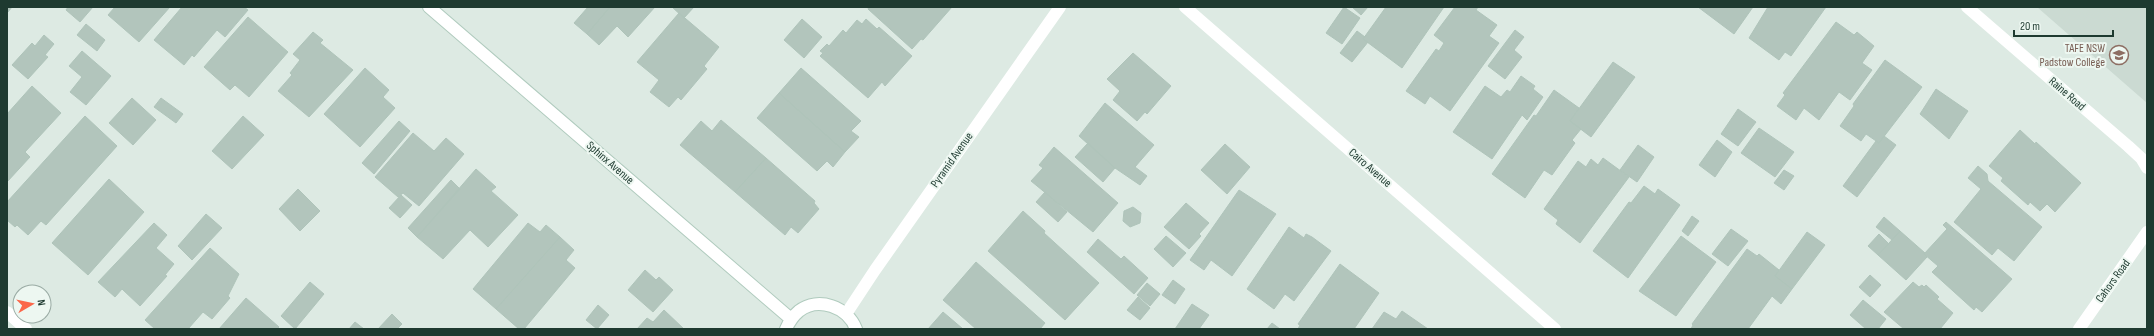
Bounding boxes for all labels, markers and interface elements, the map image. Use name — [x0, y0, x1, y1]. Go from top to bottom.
scale bar — [2014, 12, 2113, 38]
text: 20 m — [2020, 19, 2040, 34]
place label: TAFE NSW Padstow College — [2039, 41, 2105, 70]
school or university icon: TAFE NSW Padstow College — [2108, 44, 2130, 66]
street label: Raine Road — [2045, 74, 2089, 114]
street label: Pyramid Avenue — [928, 129, 977, 190]
street label: Sphinx Avenue — [583, 138, 637, 188]
street label: Cairo Avenue — [1345, 145, 1395, 191]
street label: Cahors Road — [2092, 256, 2134, 306]
north arrow — [12, 284, 52, 324]
text: N — [35, 299, 48, 307]

